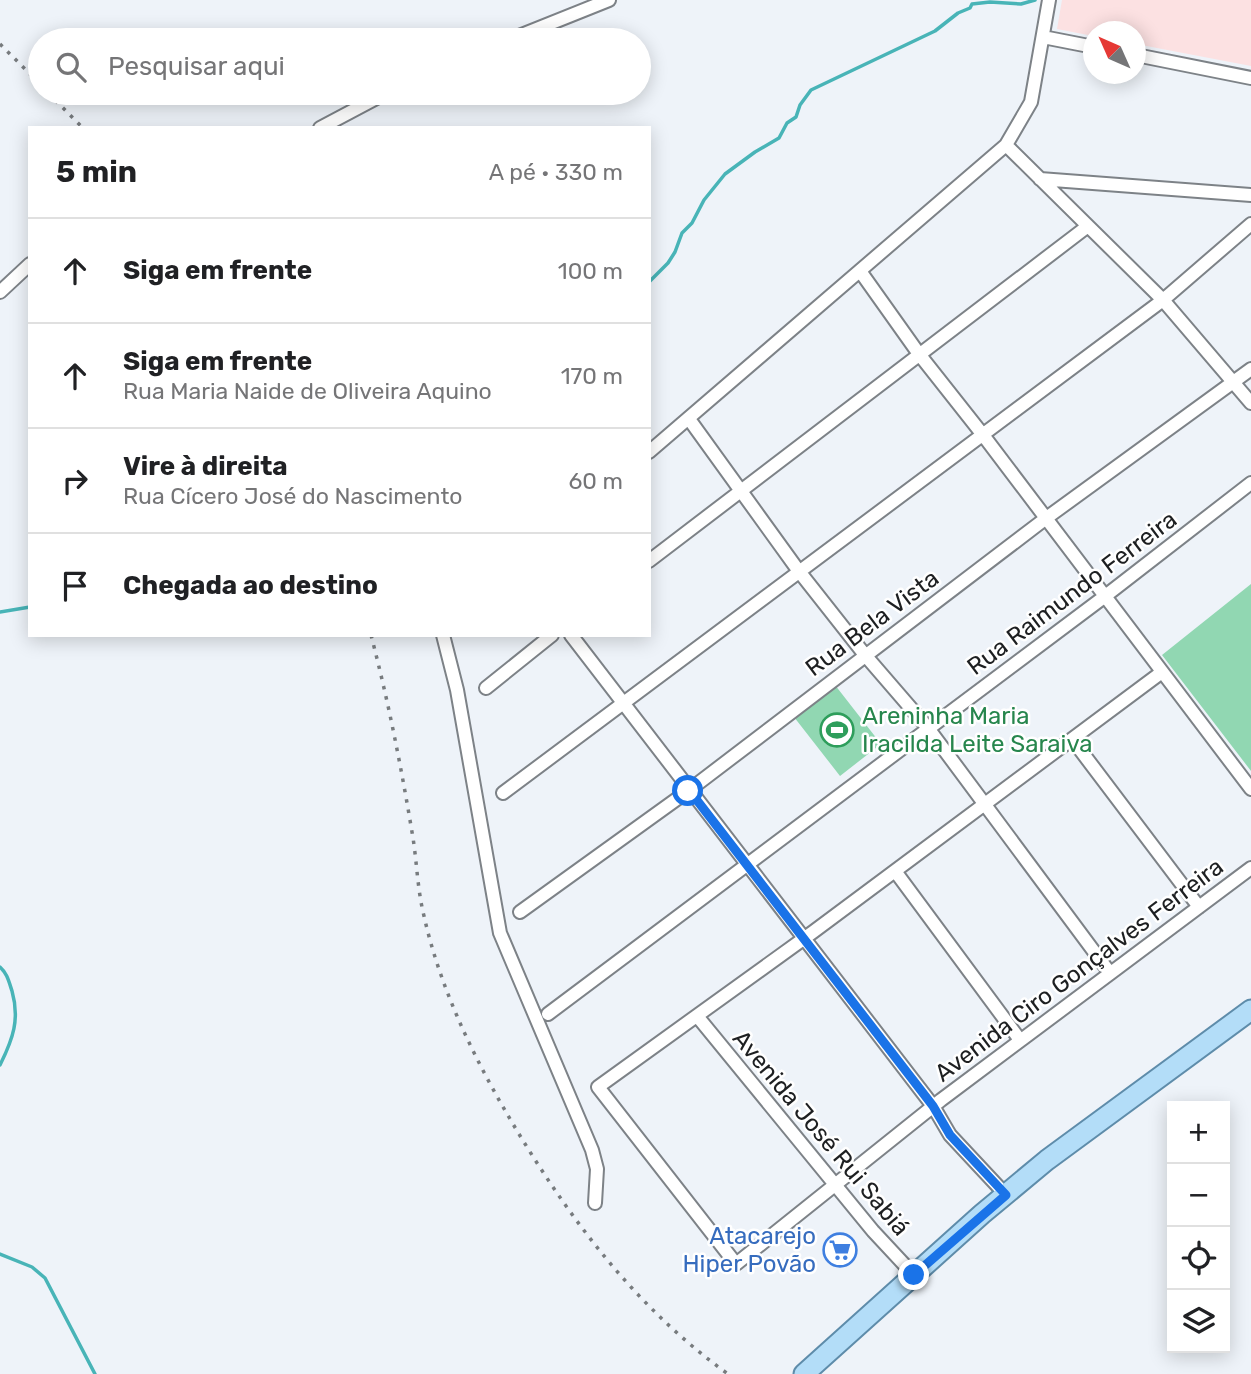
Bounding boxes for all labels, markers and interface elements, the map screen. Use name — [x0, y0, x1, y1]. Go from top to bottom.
north arrow — [1083, 21, 1146, 84]
search box — [28, 28, 651, 105]
icon: search — [52, 48, 90, 86]
text: Pesquisar aqui — [108, 51, 285, 82]
text: 5 min — [56, 154, 137, 190]
text: A pé · 330 m — [489, 158, 623, 186]
icon: ahead — [56, 252, 94, 290]
text: Siga em frente — [123, 255, 312, 286]
text: 100 m — [558, 257, 623, 285]
text: Siga em frente — [123, 346, 312, 377]
icon: ahead — [56, 357, 94, 395]
text: 170 m — [561, 362, 623, 390]
text: Rua Maria Naide de Oliveira Aquino — [123, 377, 492, 405]
text: Vire à direita — [123, 451, 288, 482]
icon: right — [56, 462, 94, 500]
text: 60 m — [568, 467, 623, 495]
text: Rua Cícero José do Nascimento — [123, 482, 463, 510]
street label: Rua Raimundo Ferreira — [962, 505, 1182, 681]
street label: Rua Bela Vista — [800, 564, 944, 682]
icon: arrive — [56, 567, 94, 605]
text: Chegada ao destino — [123, 570, 378, 601]
place label: Areninha Maria Iracilda Leite Saraiva — [862, 702, 1092, 758]
sports icon: Areninha Maria Iracilda Leite Saraiva — [818, 711, 856, 749]
route start — [672, 775, 703, 806]
street label: Avenida Ciro Gonçalves Ferreira — [929, 852, 1229, 1088]
street label: Avenida José Rui Sabiá — [727, 1025, 915, 1241]
map controls — [1167, 1101, 1230, 1353]
button: + — [1167, 1101, 1230, 1164]
button: − — [1167, 1164, 1230, 1227]
place label: Atacarejo Hiper Povão — [682, 1222, 816, 1278]
button: locate — [1167, 1227, 1230, 1290]
supermarket icon: Atacarejo Hiper Povão — [821, 1231, 859, 1269]
route end — [898, 1259, 929, 1290]
button: layers — [1167, 1290, 1230, 1353]

